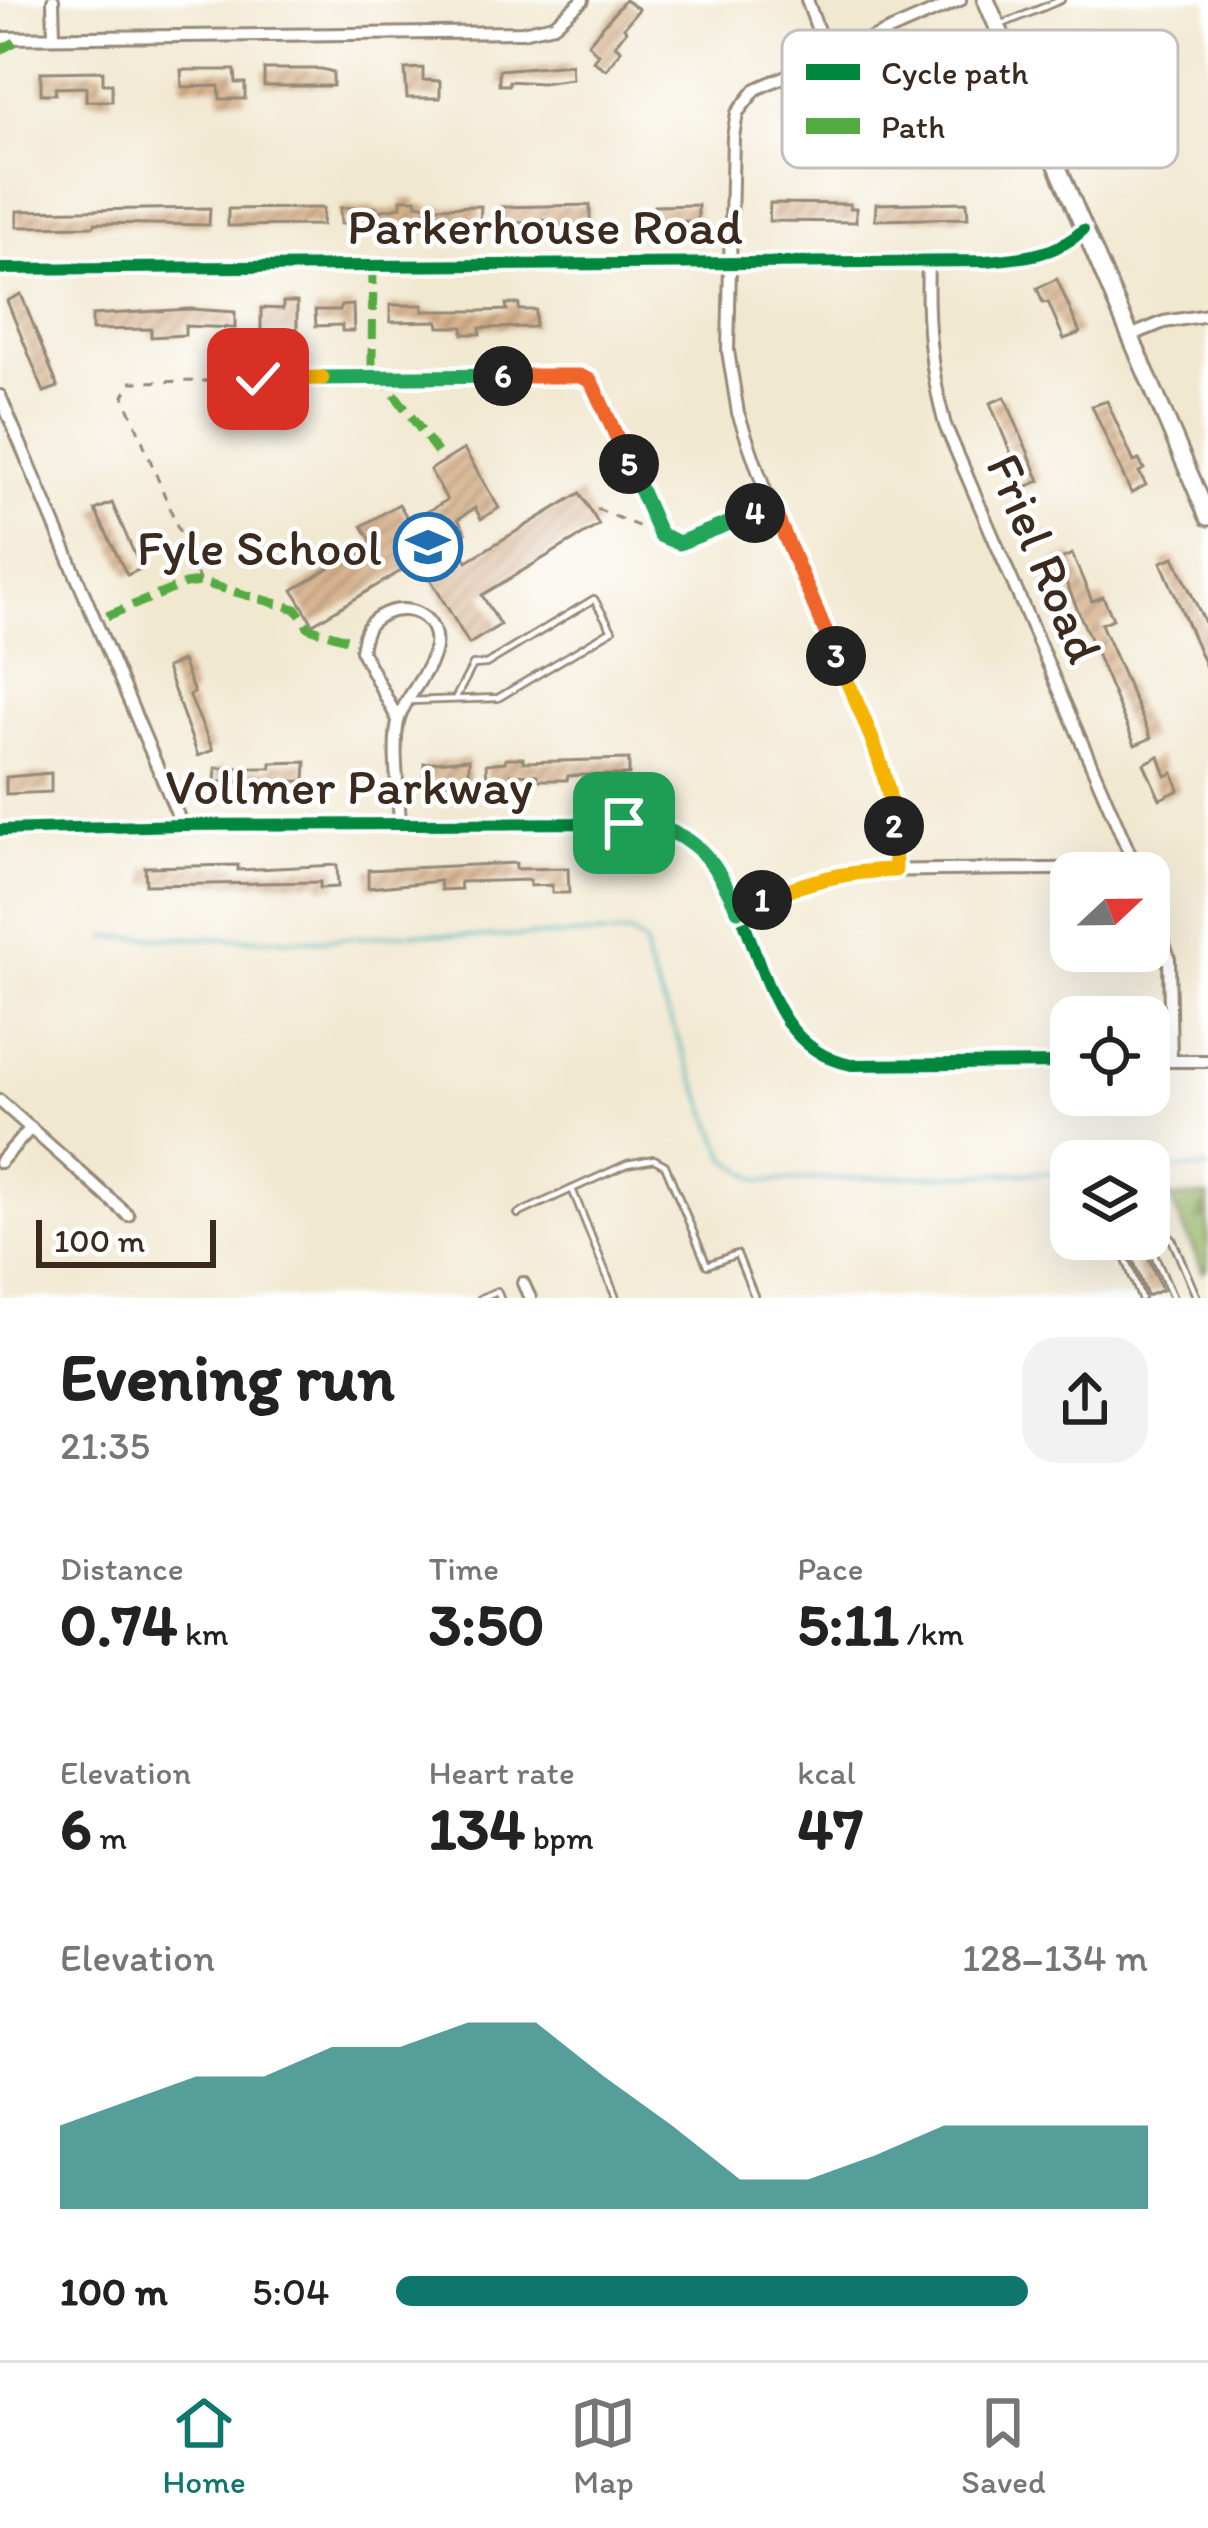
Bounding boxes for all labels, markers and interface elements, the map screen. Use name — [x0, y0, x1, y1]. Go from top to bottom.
legend — [782, 30, 1178, 168]
text: Cycle path — [881, 53, 1029, 92]
text: Path — [881, 107, 945, 146]
street label: Parkerhouse Road — [347, 196, 743, 257]
pin — [207, 328, 309, 430]
icon: check — [225, 346, 291, 412]
pin: 6 — [473, 346, 533, 406]
text: 6 — [494, 356, 512, 395]
pin: 5 — [599, 434, 659, 494]
text: 5 — [620, 444, 638, 483]
street label: Friel Road — [973, 445, 1116, 672]
pin: 4 — [725, 483, 785, 543]
text: 4 — [745, 493, 765, 532]
school or university icon: Fyle School — [393, 512, 463, 582]
place label: Fyle School — [137, 517, 382, 578]
pin: 3 — [806, 626, 866, 686]
text: 3 — [827, 636, 845, 675]
street label: Vollmer Parkway — [165, 756, 533, 817]
pin — [573, 772, 675, 874]
icon: arrive — [591, 790, 657, 856]
pin: 2 — [864, 796, 924, 856]
text: 2 — [885, 806, 903, 845]
north arrow — [1050, 852, 1170, 972]
map controls — [1050, 852, 1170, 1260]
pin: 1 — [732, 870, 792, 930]
text: 1 — [754, 880, 770, 919]
button: locate — [1050, 996, 1170, 1116]
button: layers — [1050, 1140, 1170, 1260]
scale bar — [36, 1214, 216, 1267]
text: 100 m — [54, 1221, 145, 1260]
text: Evening run — [60, 1337, 395, 1417]
button: share — [1022, 1337, 1148, 1463]
text: 21:35 — [60, 1422, 150, 1469]
text: Distance — [60, 1549, 184, 1588]
text: Time — [429, 1549, 499, 1588]
text: Pace — [797, 1549, 863, 1588]
text: 0.74 — [60, 1588, 178, 1660]
text: 3:50 — [429, 1588, 545, 1660]
text: 5:11 — [797, 1588, 899, 1660]
text: km — [178, 1614, 229, 1653]
text: /km — [899, 1614, 964, 1653]
text: Elevation — [60, 1753, 191, 1792]
text: Heart rate — [429, 1753, 575, 1792]
text: kcal — [797, 1753, 856, 1792]
text: 6 — [60, 1792, 92, 1864]
text: 134 — [429, 1792, 525, 1864]
text: 47 — [797, 1792, 863, 1864]
text: m — [92, 1818, 127, 1857]
text: bpm — [525, 1818, 594, 1857]
text: Elevation — [60, 1934, 215, 1981]
text: 128–134 m — [962, 1934, 1148, 1981]
text: 100 m — [60, 2268, 168, 2315]
text: 5:04 — [252, 2268, 330, 2315]
tab: Home — [162, 2390, 246, 2501]
tab: Map — [570, 2390, 636, 2501]
tab: Saved — [961, 2390, 1046, 2501]

